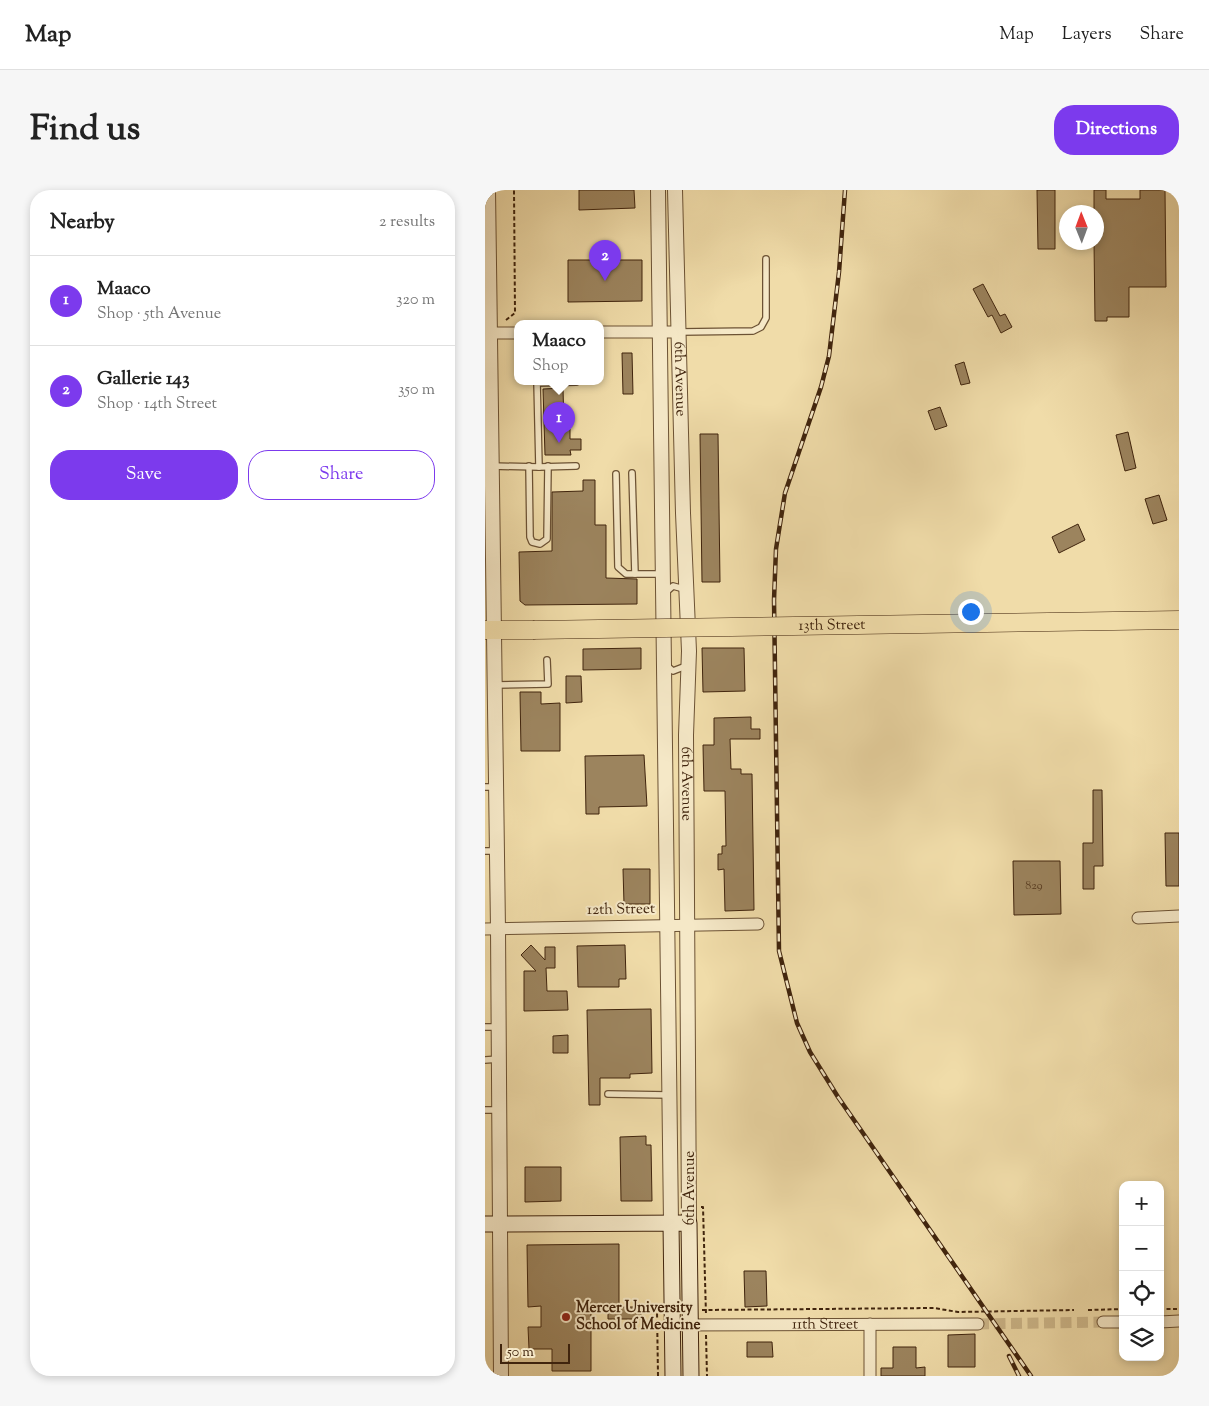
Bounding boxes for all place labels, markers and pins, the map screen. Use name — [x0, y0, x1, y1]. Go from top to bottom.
pin: 2 — [589, 240, 621, 281]
pin: 1 — [543, 402, 575, 443]
place label: Mercer University School of Medicine — [576, 1298, 701, 1336]
marker: Mercer University School of Medicine — [560, 1311, 572, 1323]

